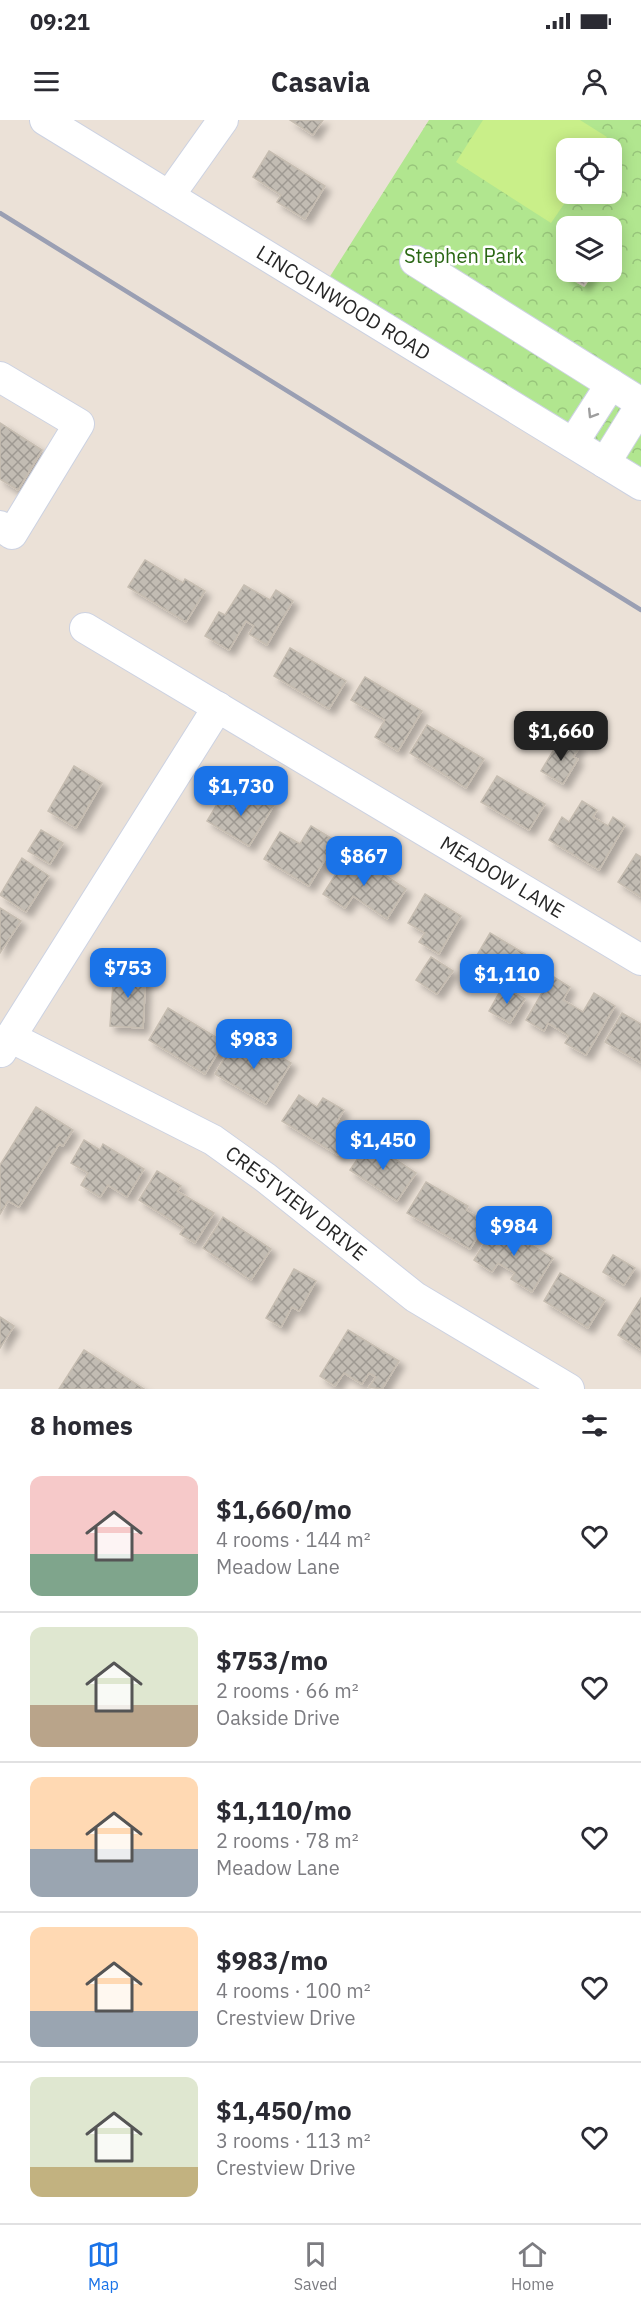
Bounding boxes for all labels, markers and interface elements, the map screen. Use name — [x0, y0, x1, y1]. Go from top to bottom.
text: 09:21 — [30, 7, 90, 36]
text: Casavia — [271, 64, 370, 99]
icon: menu — [30, 65, 63, 98]
icon: person — [578, 65, 611, 98]
map controls — [556, 138, 622, 282]
button: locate — [556, 138, 622, 204]
button: layers — [556, 216, 622, 282]
street label: LINCOLNWOOD ROAD — [252, 239, 436, 366]
park label: Stephen Park — [404, 242, 524, 269]
one-way arrow — [588, 407, 599, 418]
pin: $1,660 — [512, 711, 610, 762]
text: $1,660 — [528, 717, 594, 744]
pin: $1,730 — [192, 766, 290, 817]
text: $1,730 — [208, 772, 274, 799]
street label: MEADOW LANE — [436, 829, 570, 924]
pin: $867 — [328, 836, 400, 887]
text: $867 — [340, 842, 388, 869]
pin: $753 — [92, 948, 164, 999]
text: $753 — [104, 954, 152, 981]
pin: $1,110 — [458, 954, 556, 1005]
text: $1,110 — [474, 960, 540, 987]
pin: $983 — [218, 1019, 290, 1070]
text: $983 — [230, 1025, 278, 1052]
pin: $1,450 — [334, 1120, 432, 1171]
text: $1,450 — [350, 1126, 416, 1153]
street label: CRESTVIEW DRIVE — [220, 1139, 373, 1266]
pin: $984 — [478, 1206, 550, 1257]
text: $984 — [490, 1212, 538, 1239]
text: 8 homes — [30, 1408, 133, 1442]
icon: filters — [578, 1409, 611, 1442]
text: $1,660/mo — [216, 1492, 352, 1526]
icon: home — [78, 1500, 150, 1572]
icon: heart — [578, 1520, 611, 1553]
text: 4 rooms · 144 m² — [216, 1526, 371, 1553]
text: Meadow Lane — [216, 1553, 340, 1580]
text: $753/mo — [216, 1643, 328, 1677]
icon: home — [78, 1651, 150, 1723]
icon: heart — [578, 1671, 611, 1704]
text: 2 rooms · 66 m² — [216, 1677, 359, 1704]
text: Oakside Drive — [216, 1704, 340, 1731]
text: $1,110/mo — [216, 1793, 352, 1827]
icon: home — [78, 1801, 150, 1873]
icon: heart — [578, 1821, 611, 1854]
text: 2 rooms · 78 m² — [216, 1827, 359, 1854]
text: Meadow Lane — [216, 1854, 340, 1881]
text: $983/mo — [216, 1943, 328, 1977]
icon: home — [78, 1951, 150, 2023]
icon: heart — [578, 1971, 611, 2004]
text: 4 rooms · 100 m² — [216, 1977, 371, 2004]
text: Crestview Drive — [216, 2004, 355, 2031]
text: $1,450/mo — [216, 2093, 352, 2127]
icon: home — [78, 2101, 150, 2173]
icon: heart — [578, 2121, 611, 2154]
text: 3 rooms · 113 m² — [216, 2127, 371, 2154]
text: Crestview Drive — [216, 2154, 355, 2181]
tab: Map — [87, 2238, 120, 2294]
tab: Saved — [294, 2238, 337, 2294]
tab: Home — [511, 2238, 554, 2294]

